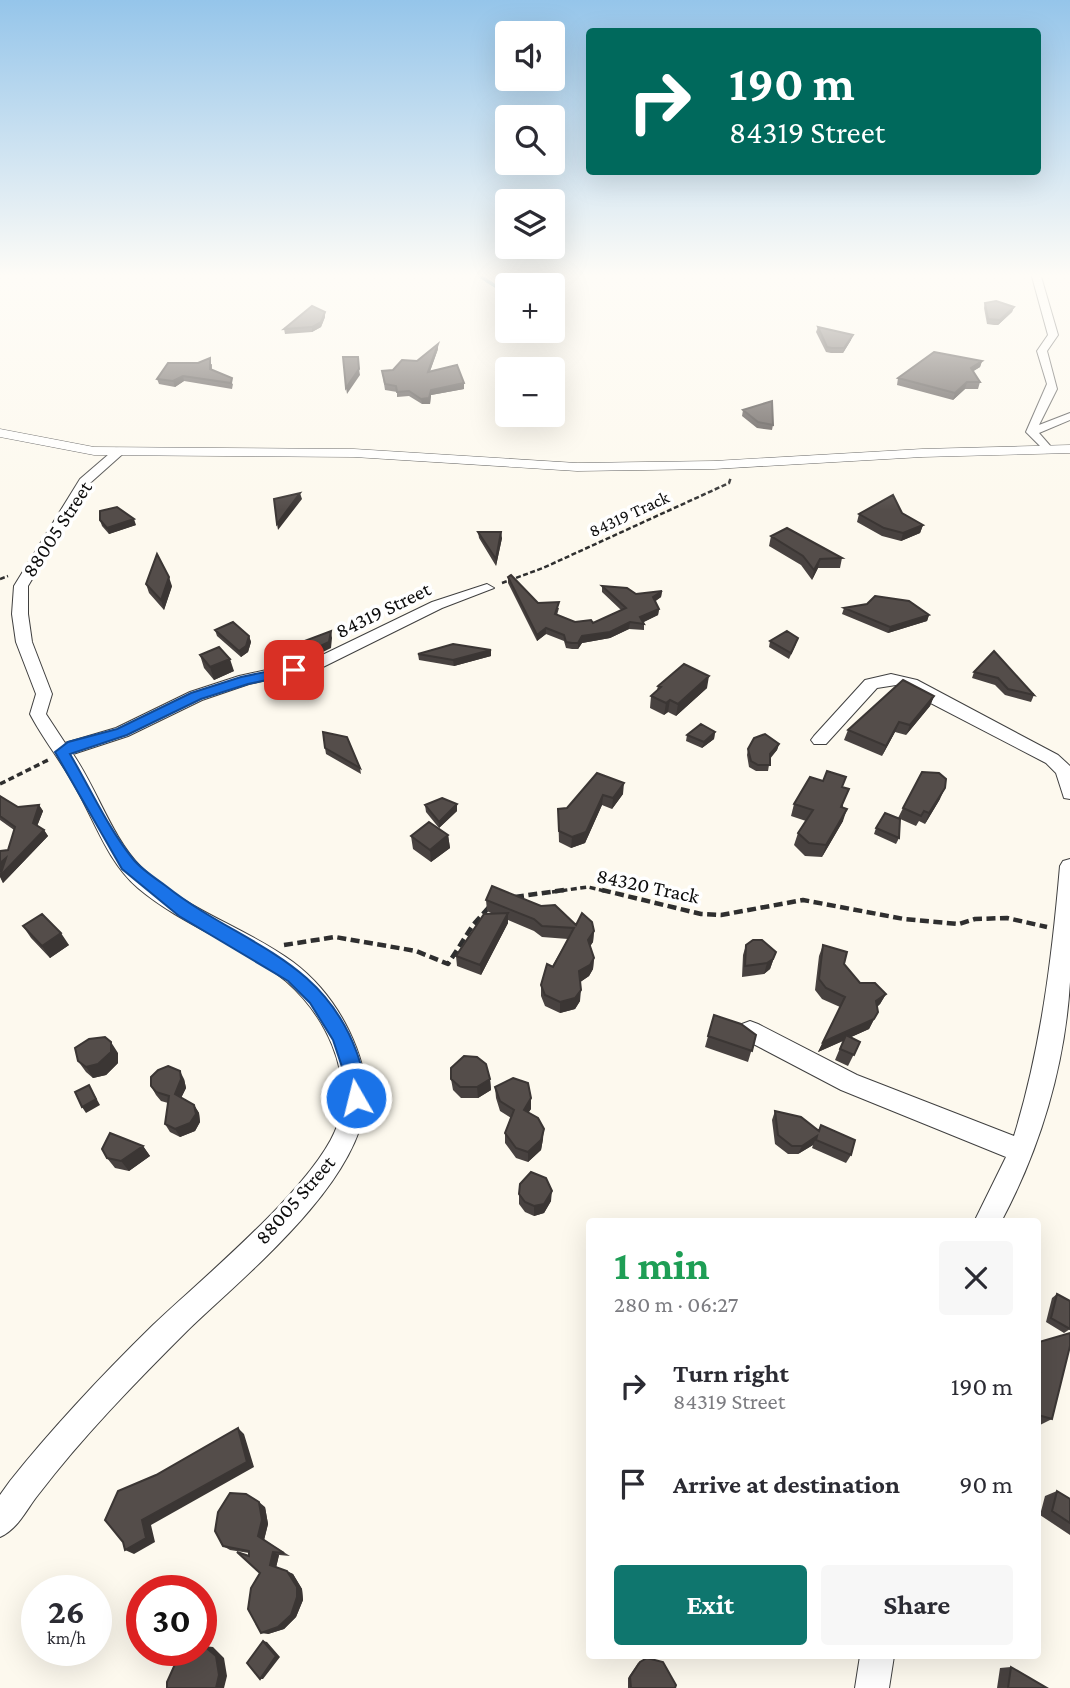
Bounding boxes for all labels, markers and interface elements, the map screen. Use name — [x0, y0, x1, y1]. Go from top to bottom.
map controls — [495, 21, 565, 427]
button: sound — [495, 21, 565, 91]
icon: right — [614, 56, 705, 147]
text: 190 m — [729, 56, 855, 111]
button: search — [495, 105, 565, 175]
text: 84319 Street — [729, 114, 885, 150]
button: layers — [495, 189, 565, 259]
button: + — [495, 273, 565, 343]
button: − — [495, 357, 565, 427]
street label: 88005 Street — [17, 476, 97, 581]
street label: 84319 Track — [586, 487, 673, 541]
street label: 84319 Street — [332, 576, 435, 643]
pin — [264, 640, 324, 700]
icon: arrive — [275, 651, 313, 689]
street label: 84320 Track — [594, 863, 702, 909]
position arrow — [319, 1061, 393, 1135]
street label: 88005 Street — [250, 1150, 341, 1249]
text: 1 min — [614, 1241, 710, 1288]
button: close — [939, 1241, 1013, 1315]
text: 280 m · 06:27 — [614, 1291, 738, 1317]
text: Turn right — [673, 1359, 789, 1388]
icon: right — [614, 1367, 652, 1405]
text: 190 m — [951, 1372, 1013, 1401]
text: 84319 Street — [673, 1388, 785, 1414]
icon: arrive — [614, 1465, 652, 1503]
text: Arrive at destination — [673, 1470, 900, 1499]
text: 90 m — [959, 1470, 1013, 1499]
button: Exit — [614, 1565, 807, 1645]
button: Share — [821, 1565, 1013, 1645]
speed limit sign: 30 — [126, 1575, 217, 1666]
text: 26 — [48, 1592, 85, 1631]
text: km/h — [47, 1628, 86, 1648]

